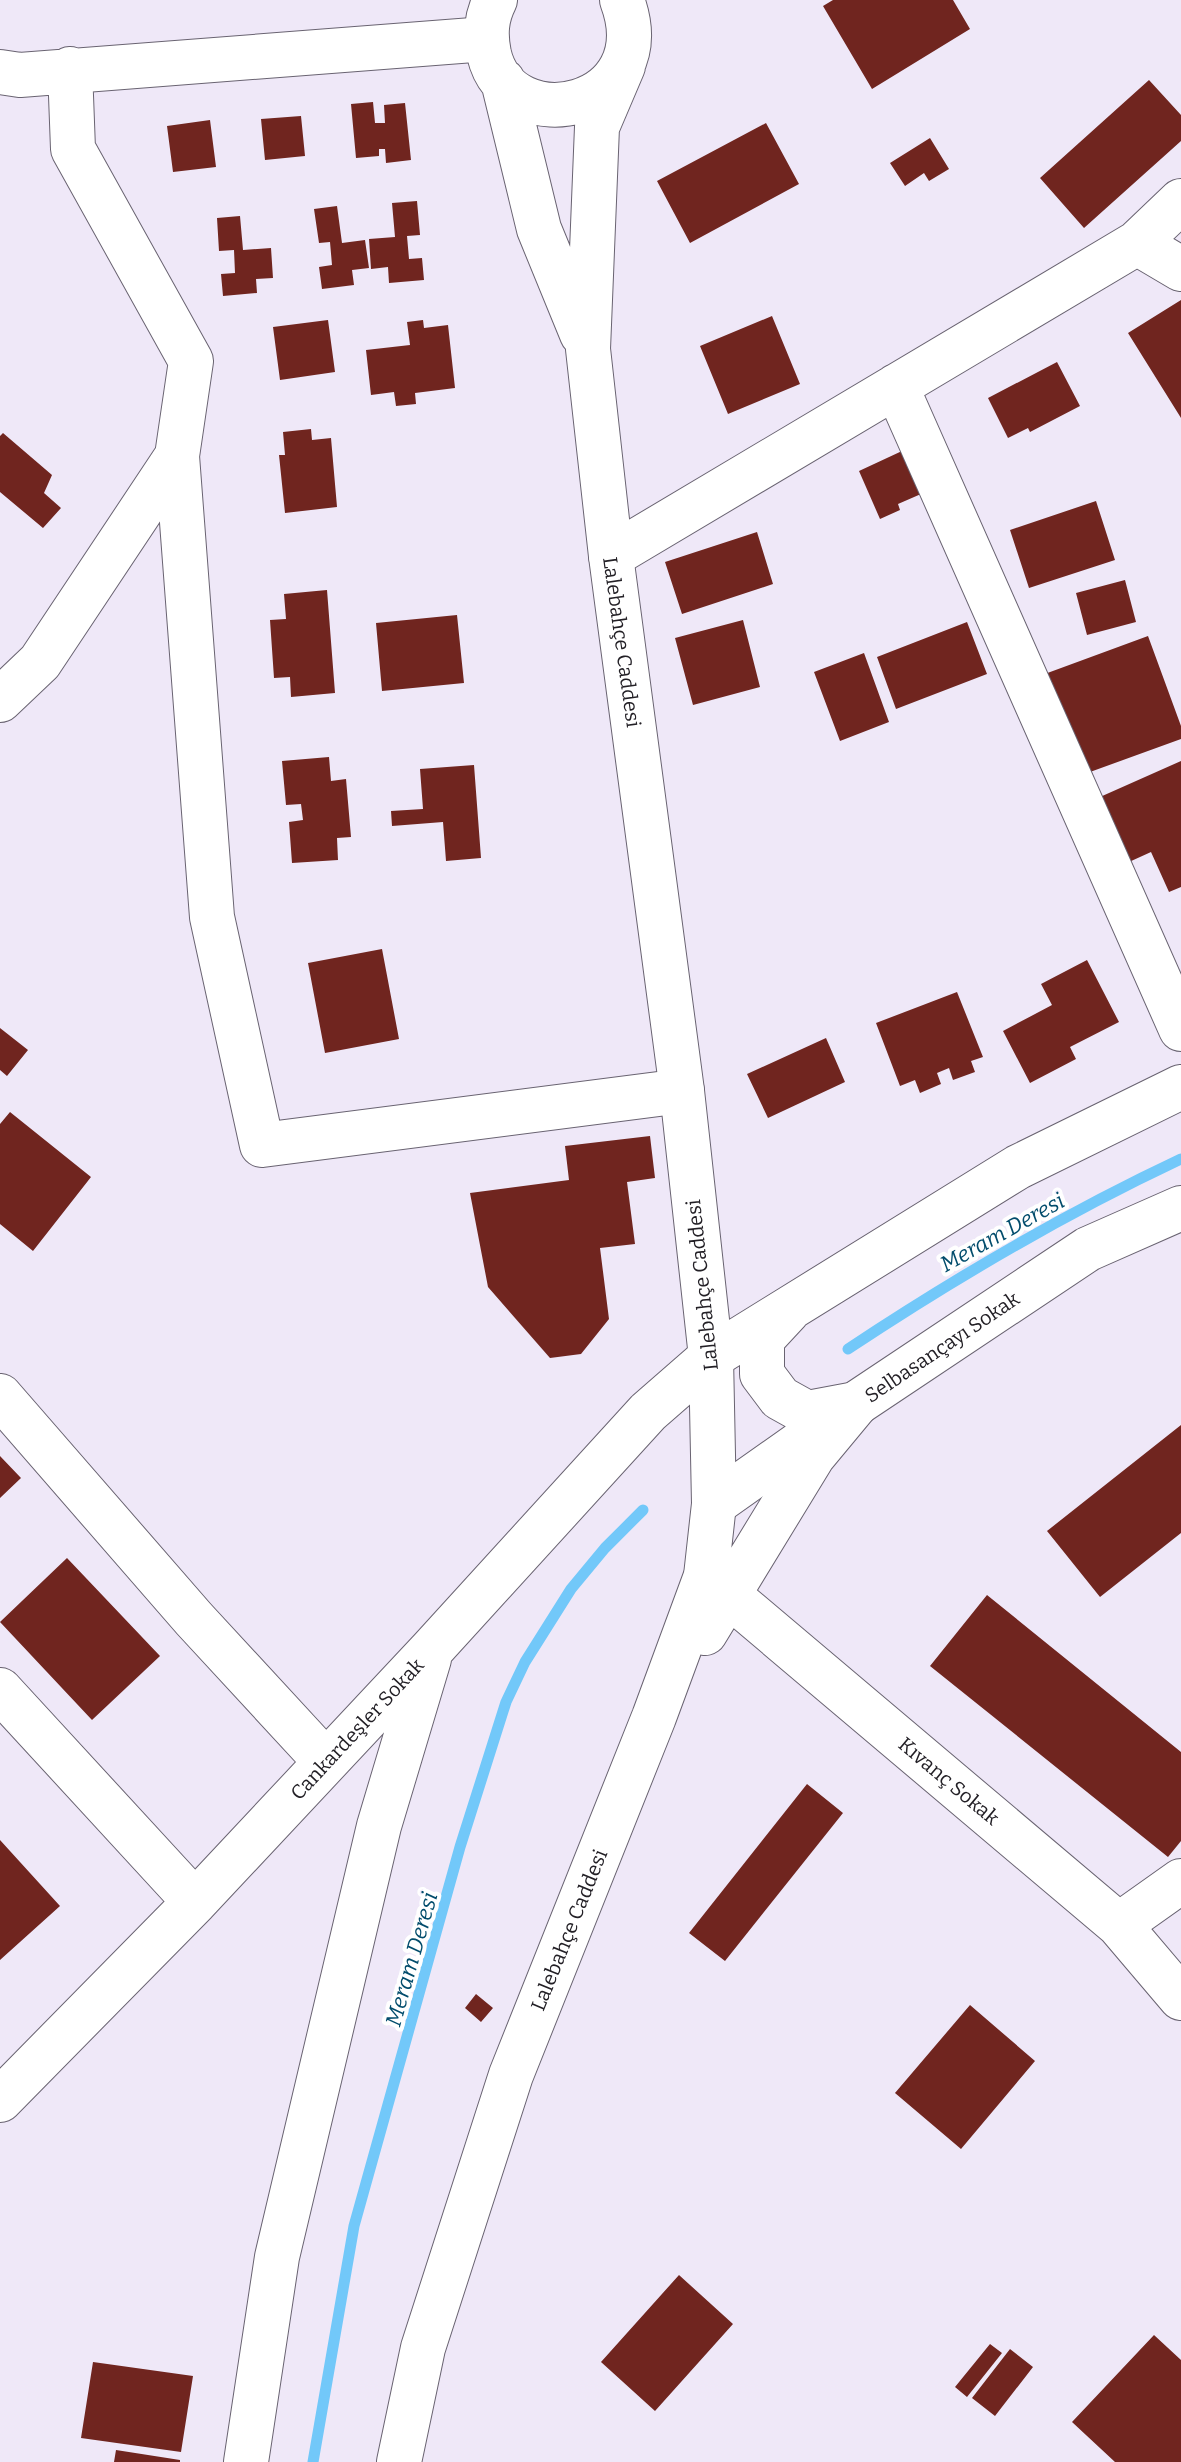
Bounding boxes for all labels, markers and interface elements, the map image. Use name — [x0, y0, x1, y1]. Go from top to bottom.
street label: Lalebahçe Caddesi — [598, 555, 646, 729]
water label: Meram Deresi — [935, 1187, 1069, 1278]
street label: Lalebahçe Caddesi — [681, 1198, 723, 1372]
street label: Selbasançayı Sokak — [860, 1286, 1024, 1408]
street label: Cankardeşler Sokak — [285, 1653, 429, 1805]
street label: Kıvanç Sokak — [894, 1732, 1005, 1830]
street label: Lalebahçe Caddesi — [526, 1846, 612, 2014]
water label: Meram Deresi — [379, 1889, 444, 2029]

